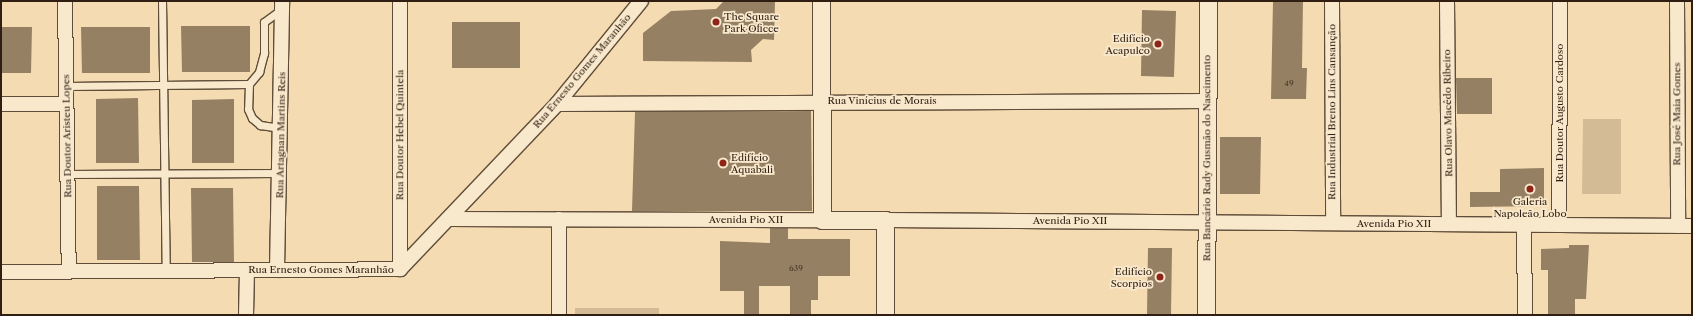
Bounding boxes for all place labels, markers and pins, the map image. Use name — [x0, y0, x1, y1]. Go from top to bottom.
place label: The Square Park Oficce — [724, 10, 779, 34]
marker: The Square Park Oficce — [711, 17, 721, 27]
place label: Edifício Acapulco — [1106, 32, 1150, 56]
marker: Edifício Acapulco — [1153, 39, 1163, 49]
place label: Edifício Aquabali — [731, 151, 773, 174]
marker: Edifício Aquabali — [718, 158, 728, 168]
marker: Galeria Napoleão Lobo — [1525, 184, 1535, 194]
place label: Galeria Napoleão Lobo — [1493, 195, 1567, 218]
place label: Edifício Scorpios — [1111, 265, 1152, 288]
marker: Edifício Scorpios — [1155, 272, 1165, 282]

